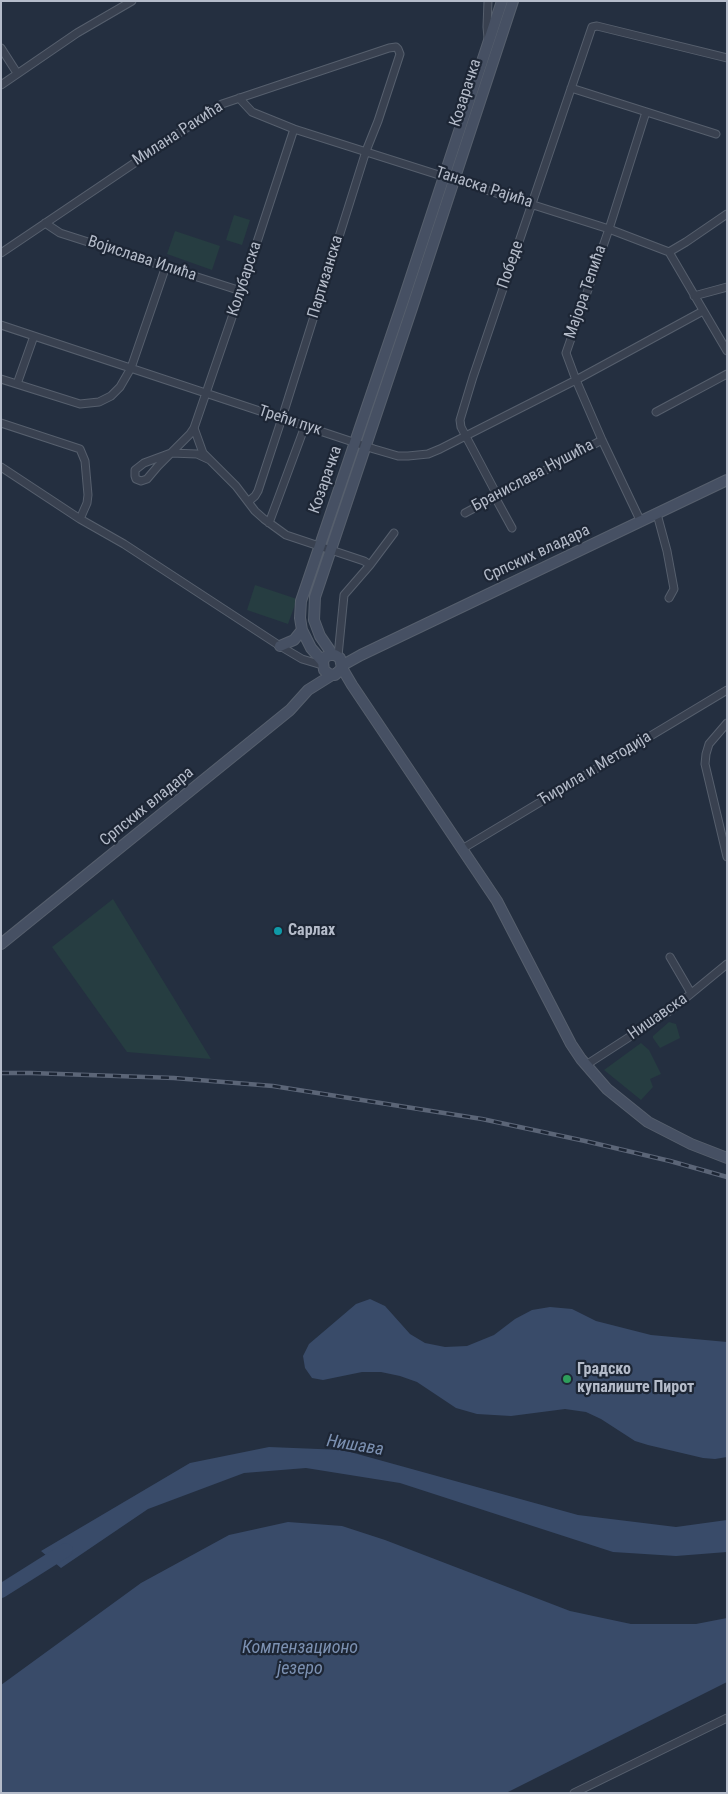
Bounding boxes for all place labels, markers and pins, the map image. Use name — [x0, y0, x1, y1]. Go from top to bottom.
place label: Сарлах — [288, 921, 335, 941]
marker: Сарлах — [272, 925, 284, 937]
place label: Градско купалиште Пирот — [577, 1360, 694, 1398]
marker: Градско купалиште Пирот — [561, 1373, 573, 1385]

